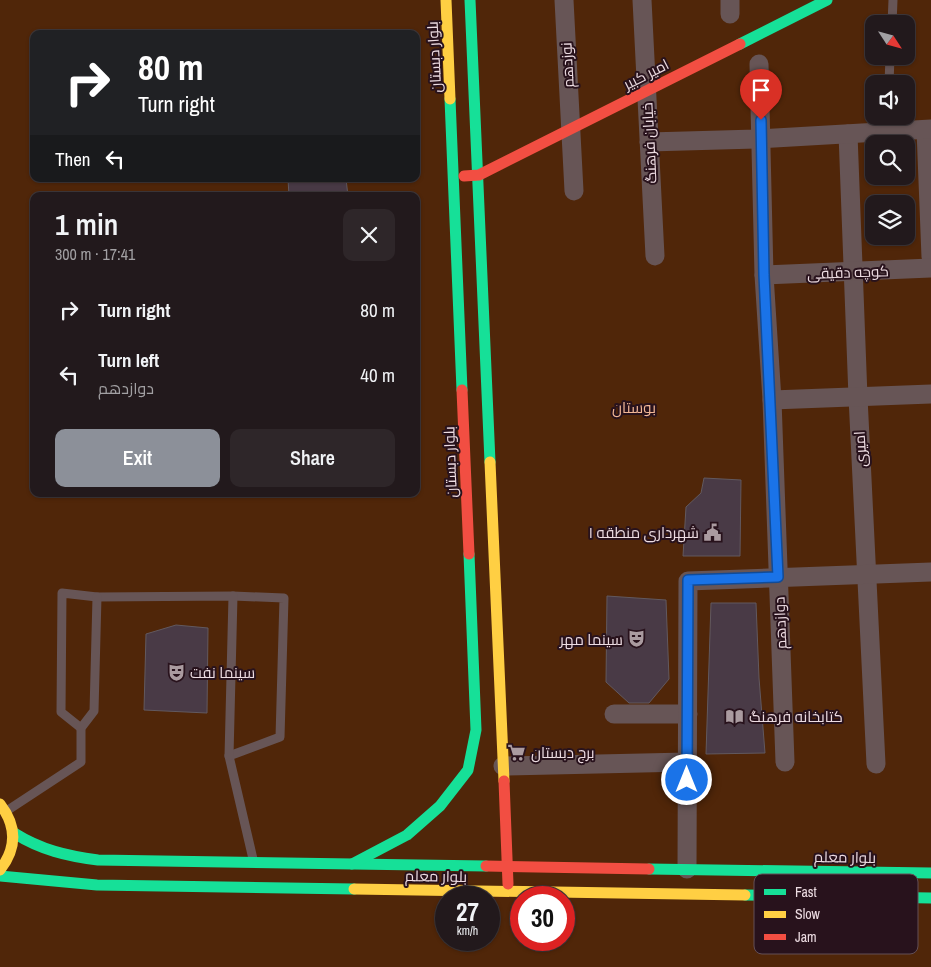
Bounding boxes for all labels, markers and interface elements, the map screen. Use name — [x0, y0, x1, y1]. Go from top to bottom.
north arrow — [865, 15, 915, 65]
map controls — [865, 15, 915, 245]
street label: بلوار دبستان — [422, 21, 446, 93]
street label: نوزدهم — [555, 42, 579, 88]
text: 80 m — [138, 44, 203, 91]
icon: right — [55, 50, 120, 115]
street label: امیر کبیر — [619, 54, 672, 95]
pin — [740, 69, 782, 120]
button: sound — [865, 75, 915, 125]
icon: arrive — [747, 76, 775, 104]
text: Turn right — [138, 89, 215, 119]
street label: خیابان فرهنگ — [636, 102, 662, 184]
button: search — [865, 135, 915, 185]
icon: left — [101, 145, 129, 173]
text: Then — [55, 146, 91, 172]
button: layers — [865, 195, 915, 245]
text: 1 min — [55, 204, 118, 244]
button: close — [343, 209, 395, 261]
text: 300 m · 17:41 — [55, 243, 135, 265]
street label: کوچه دقیقی — [807, 260, 889, 284]
icon: right — [55, 296, 83, 324]
text: Turn right — [98, 297, 170, 323]
text: 80 m — [360, 297, 395, 323]
text: Turn left — [98, 347, 159, 373]
icon: left — [55, 361, 83, 389]
text: 40 m — [360, 362, 395, 388]
text: دوازدهم — [98, 377, 154, 399]
park label: بوستان — [612, 397, 656, 418]
street label: بلوار دبستان — [438, 426, 462, 498]
button: Exit — [55, 429, 220, 487]
button: Share — [230, 429, 395, 487]
street label: امیری — [849, 430, 871, 468]
place label: شهرداری منطقه ۱ — [589, 522, 699, 543]
public building icon: شهرداری منطقه ۱ — [703, 522, 723, 542]
street label: دوازدهم — [769, 596, 791, 650]
place label: سینما مهر — [559, 629, 623, 650]
theatre icon: سینما مهر — [627, 629, 647, 649]
theatre icon: سینما نفت — [166, 662, 186, 682]
place label: سینما نفت — [190, 662, 255, 683]
library icon: کتابخانه فرهنگ — [725, 706, 745, 726]
place label: کتابخانه فرهنگ — [749, 706, 843, 727]
supermarket icon: برج دبستان — [507, 742, 527, 762]
place label: برج دبستان — [531, 742, 595, 764]
position arrow — [660, 753, 712, 805]
street label: بلوار معلم — [814, 846, 876, 868]
street label: بلوار معلم — [405, 865, 467, 887]
legend — [754, 874, 918, 954]
text: Fast — [795, 883, 817, 901]
speed limit sign: 30 — [510, 886, 575, 951]
text: 27 — [456, 895, 479, 929]
text: Slow — [795, 905, 821, 923]
text: km/h — [457, 923, 478, 939]
text: Jam — [795, 928, 817, 946]

